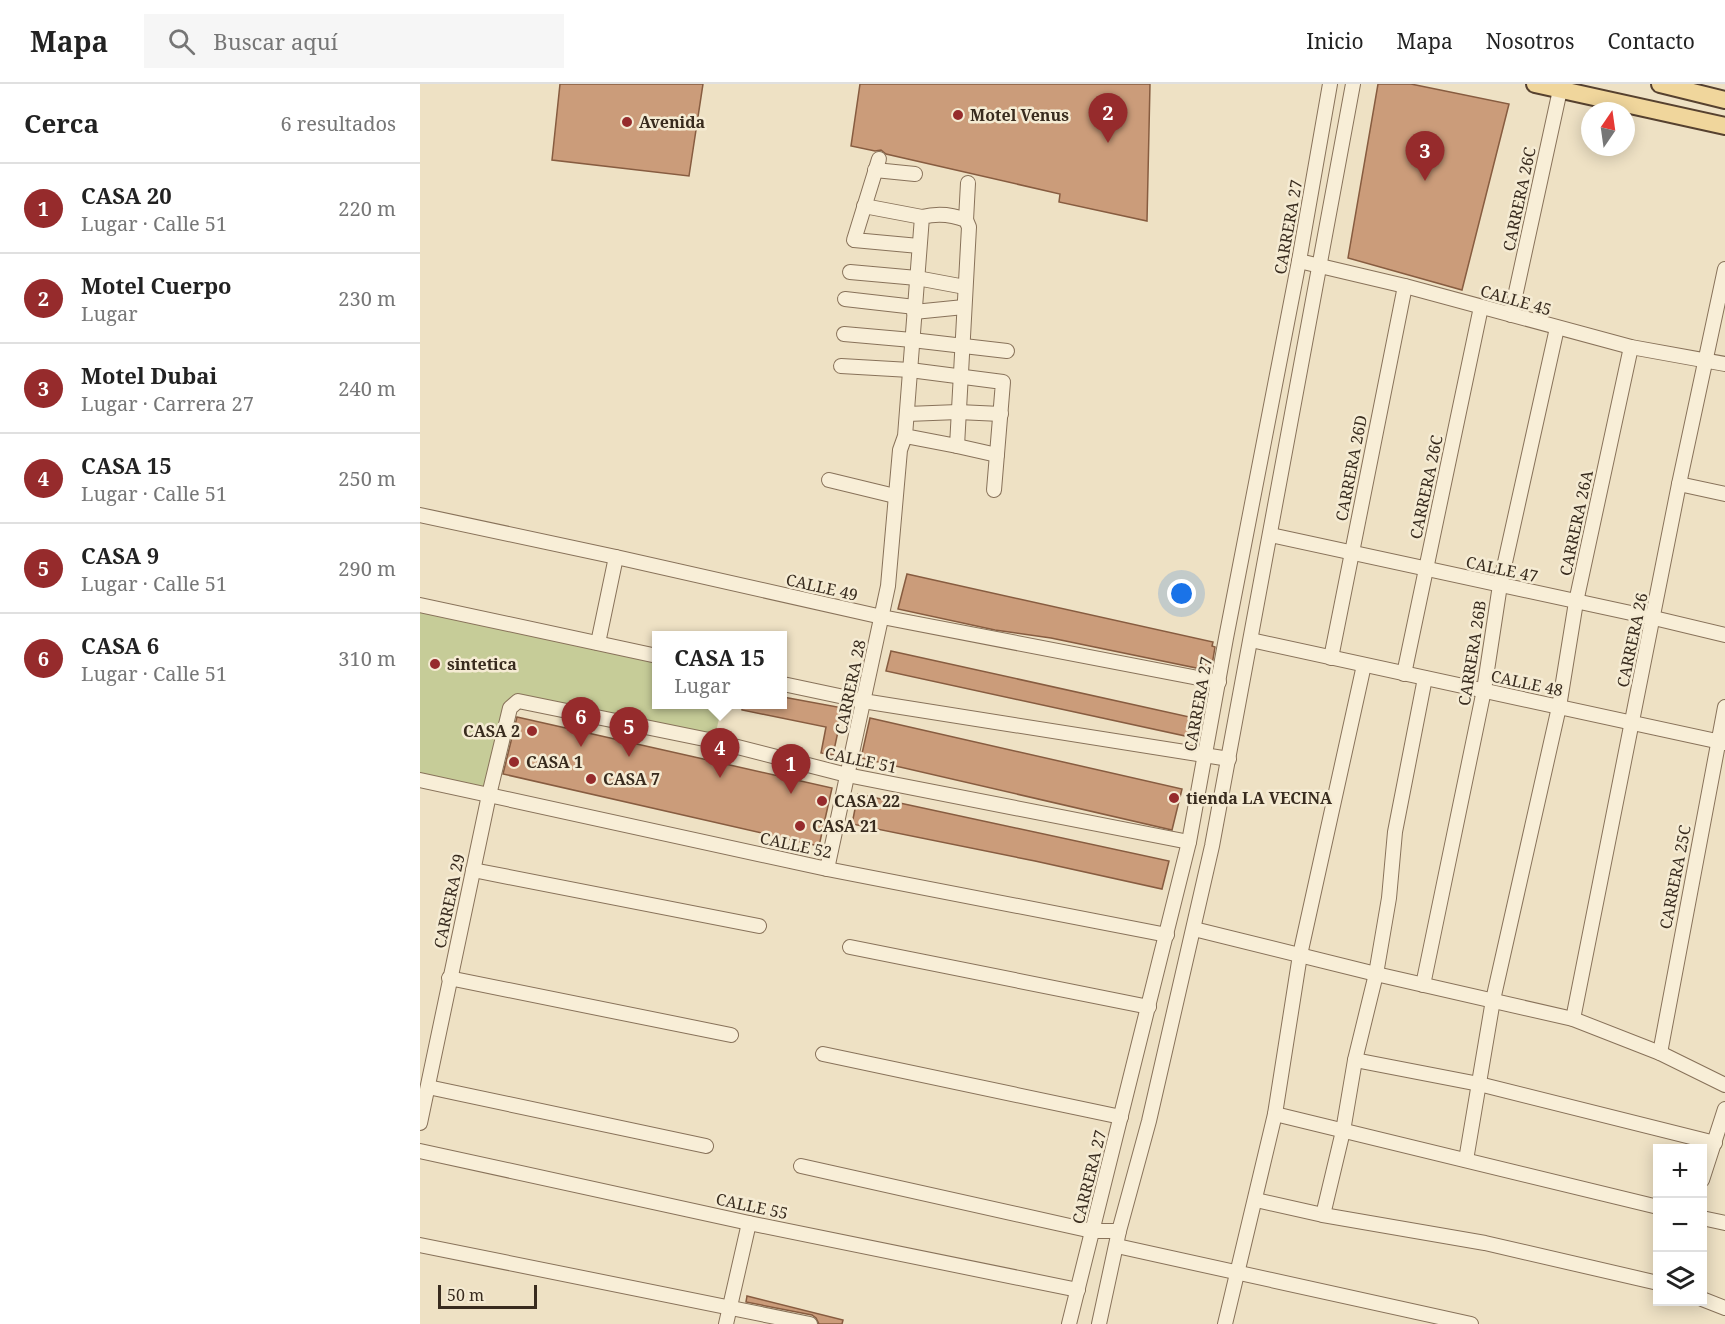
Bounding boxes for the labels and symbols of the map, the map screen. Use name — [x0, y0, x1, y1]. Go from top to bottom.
pin: 2 — [1088, 94, 1128, 143]
north arrow — [1581, 102, 1635, 156]
place label: Motel Venus — [970, 104, 1069, 126]
marker: Motel Venus — [951, 108, 965, 122]
place label: Avenida — [639, 111, 706, 133]
marker: Avenida — [620, 115, 634, 129]
pin: 3 — [1406, 132, 1444, 181]
street label: CARRERA 26C — [1497, 145, 1541, 253]
street label: CARRERA 27 — [1269, 178, 1307, 276]
street label: CALLE 45 — [1478, 279, 1554, 321]
street label: CARRERA 26D — [1330, 413, 1372, 523]
street label: CARRERA 26C — [1404, 433, 1448, 541]
street label: CARRERA 26A — [1554, 468, 1598, 578]
street label: CALLE 47 — [1464, 551, 1540, 587]
street label: CALLE 49 — [784, 568, 860, 606]
your location — [1167, 579, 1196, 608]
street label: CARRERA 26 — [1611, 591, 1653, 689]
street label: CARRERA 26B — [1453, 599, 1491, 707]
street label: CARRERA 28 — [829, 638, 871, 736]
place label: sintetica — [447, 653, 517, 675]
street label: CARRERA 27 — [1179, 655, 1217, 753]
marker: sintetica — [428, 657, 442, 671]
street label: CALLE 48 — [1489, 665, 1565, 701]
pin: 6 — [562, 698, 600, 747]
pin: 5 — [610, 708, 648, 757]
place label: CASA 2 — [463, 720, 520, 742]
marker: CASA 2 — [525, 724, 539, 738]
pin: 4 — [700, 728, 740, 778]
street label: CALLE 51 — [823, 742, 899, 778]
pin: 1 — [772, 744, 811, 794]
place label: CASA 1 — [526, 751, 583, 773]
marker: CASA 1 — [507, 755, 521, 769]
place label: CASA 7 — [603, 768, 660, 790]
marker: CASA 7 — [584, 772, 598, 786]
place label: tienda LA VECINA — [1186, 787, 1333, 809]
place label: CASA 22 — [834, 790, 900, 812]
marker: tienda LA VECINA — [1167, 791, 1181, 805]
marker: CASA 22 — [815, 794, 829, 808]
place label: CASA 21 — [812, 815, 878, 837]
marker: CASA 21 — [793, 819, 807, 833]
street label: CARRERA 25C — [1654, 823, 1696, 931]
street label: CALLE 52 — [758, 827, 834, 863]
street label: CARRERA 29 — [428, 852, 470, 950]
street label: CARRERA 27 — [1067, 1128, 1111, 1226]
street label: CALLE 55 — [714, 1188, 790, 1224]
scale bar — [438, 1282, 537, 1310]

